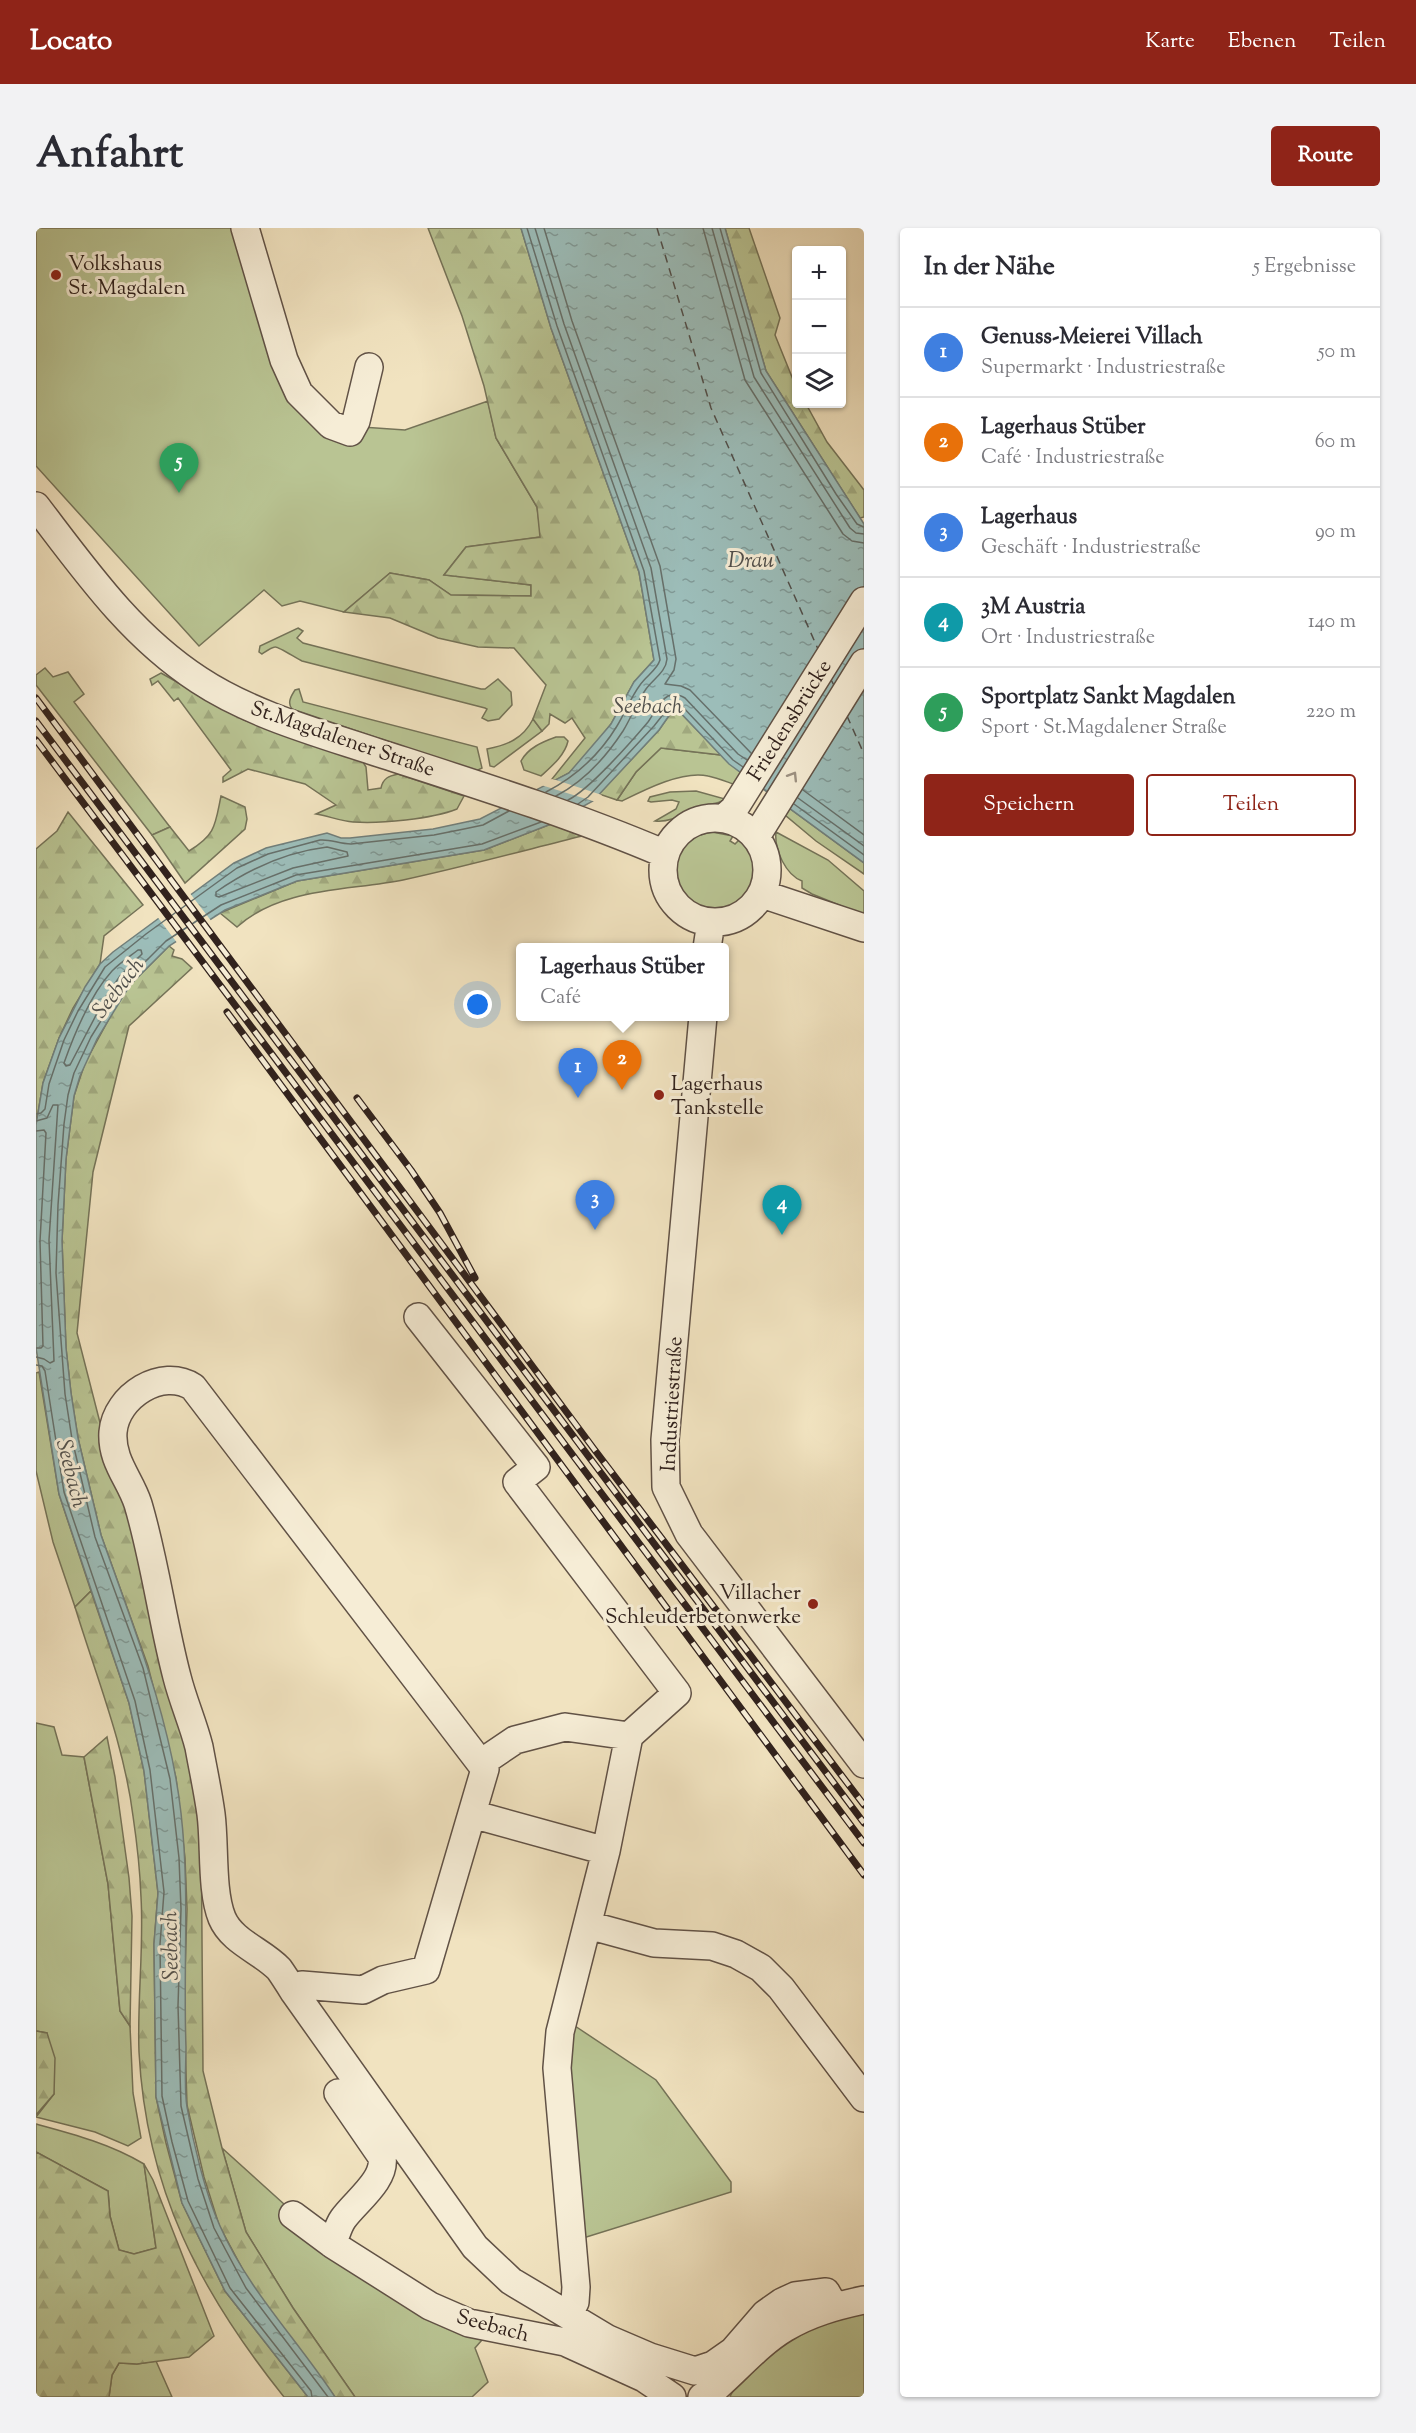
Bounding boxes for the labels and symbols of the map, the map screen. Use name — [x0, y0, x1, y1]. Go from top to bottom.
place label: Volkshaus St. Magdalen — [68, 250, 186, 304]
marker: Volkshaus St. Magdalen — [49, 268, 63, 282]
pin: 5 — [160, 444, 198, 493]
water label: Drau — [728, 546, 775, 578]
street label: Friedensbrücke — [741, 654, 840, 788]
water label: Seebach — [613, 692, 683, 724]
street label: St.Magdalener Straße — [246, 694, 439, 786]
one-way arrow — [786, 772, 798, 782]
water label: Seebach — [85, 951, 153, 1026]
your location — [463, 990, 492, 1019]
pin: 2 — [602, 1040, 642, 1090]
pin: 1 — [558, 1048, 598, 1098]
place label: Lagerhaus Tankstelle — [671, 1070, 764, 1124]
marker: Lagerhaus Tankstelle — [652, 1088, 666, 1102]
pin: 3 — [576, 1180, 614, 1230]
pin: 4 — [762, 1186, 802, 1235]
street label: Industriestraße — [654, 1336, 692, 1473]
water label: Seebach — [46, 1436, 94, 1512]
place label: Villacher Schleuderbetonwerke — [605, 1579, 801, 1633]
marker: Villacher Schleuderbetonwerke — [806, 1597, 820, 1611]
water label: Seebach — [155, 1911, 189, 1981]
street label: Seebach — [453, 2303, 532, 2351]

